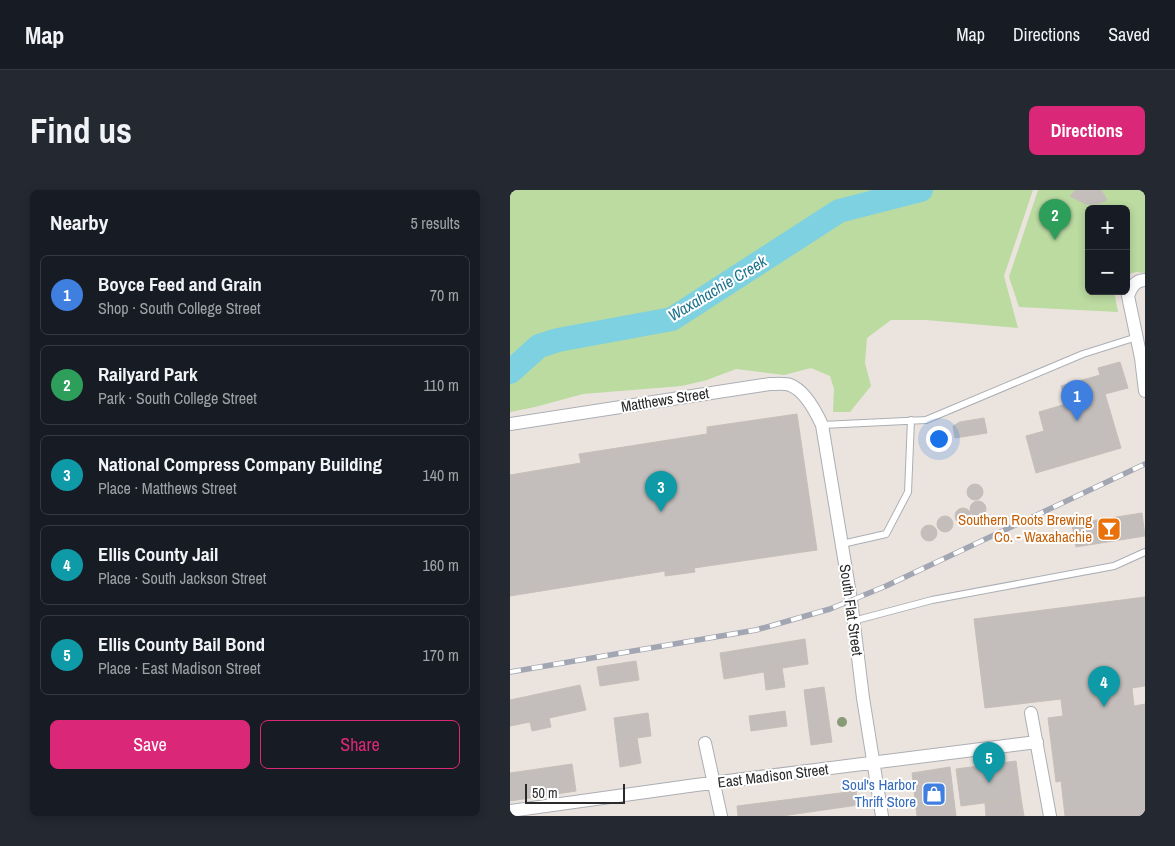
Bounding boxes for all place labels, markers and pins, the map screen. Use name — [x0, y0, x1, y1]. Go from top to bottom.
pin: 2 — [1039, 199, 1071, 240]
pin: 1 — [1061, 380, 1093, 421]
pin: 3 — [645, 471, 677, 512]
place label: Southern Roots Brewing Co. - Waxahachie — [958, 509, 1092, 547]
bar icon: Southern Roots Brewing Co. - Waxahachie — [1096, 516, 1122, 542]
pin: 4 — [1088, 666, 1120, 707]
pin: 5 — [973, 742, 1005, 783]
place label: Soul's Harbor Thrift Store — [842, 774, 916, 812]
shop icon: Soul's Harbor Thrift Store — [921, 781, 947, 807]

